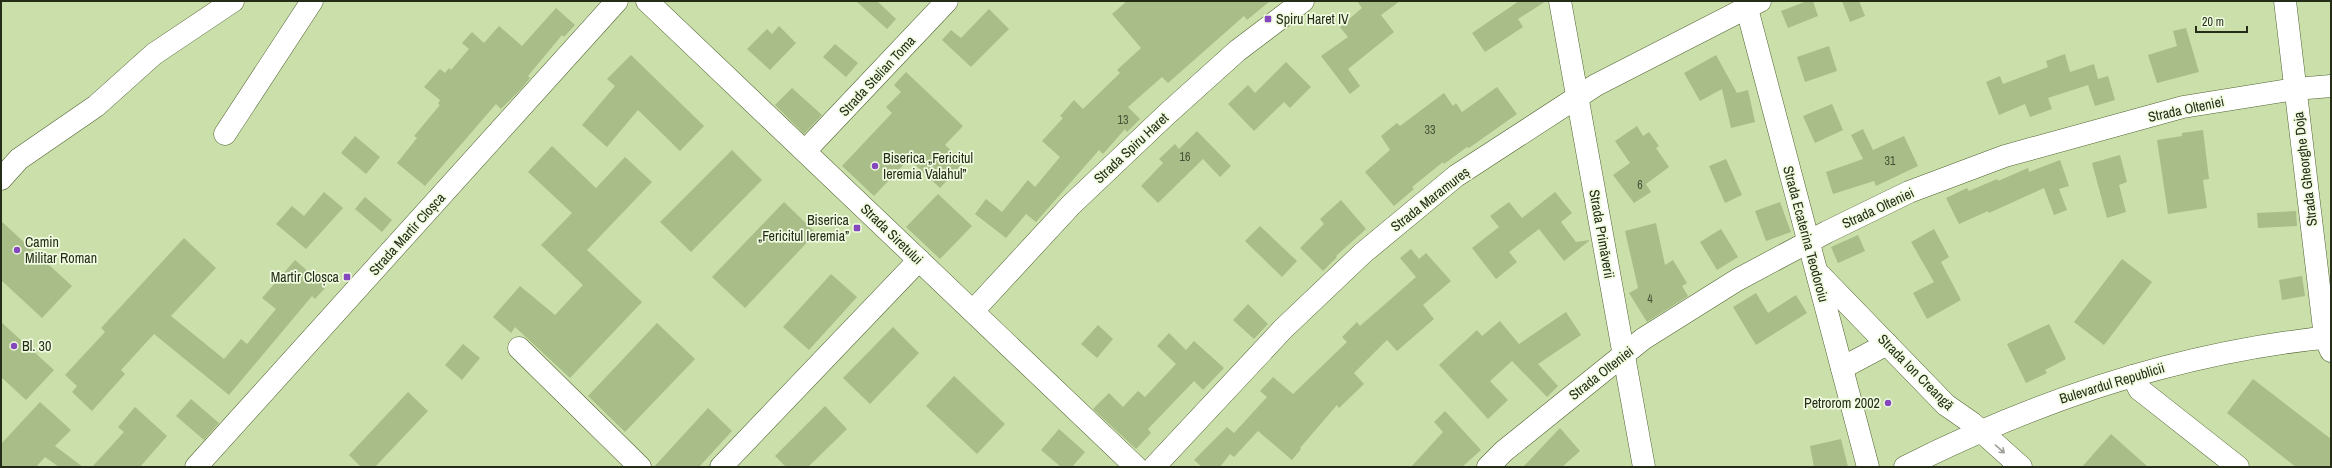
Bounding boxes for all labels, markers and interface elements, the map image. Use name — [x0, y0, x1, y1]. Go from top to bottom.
scale bar — [2196, 8, 2247, 34]
place label: Spiru Haret IV — [1276, 10, 1349, 28]
marker: Spiru Haret IV — [1263, 14, 1273, 24]
text: 20 m — [2202, 14, 2224, 30]
street label: Strada Stelian Toma — [835, 31, 919, 120]
street label: Strada Olteniei — [2146, 92, 2226, 126]
street label: Strada Spiru Haret — [1090, 109, 1172, 187]
street label: Strada Gheorghe Doja — [2289, 110, 2321, 227]
house number: 13 — [1118, 112, 1128, 128]
house number: 33 — [1425, 122, 1435, 138]
place label: Biserica „Fericitul Ieremia Valahul” — [883, 149, 973, 183]
house number: 16 — [1180, 149, 1190, 165]
house number: 31 — [1885, 153, 1896, 169]
marker: Biserica „Fericitul Ieremia Valahul” — [870, 161, 880, 171]
street label: Strada Maramureș — [1387, 162, 1473, 235]
street label: Strada Ecaterina Teodoroiu — [1779, 164, 1833, 304]
house number: 6 — [1637, 177, 1643, 193]
street label: Strada Olteniei — [1839, 184, 1917, 232]
street label: Strada Martir Cloșca — [365, 188, 449, 279]
street label: Strada Primăverii — [1585, 188, 1619, 280]
street label: Strada Siretului — [857, 200, 927, 268]
place label: Biserica „Fericitul Ieremia” — [758, 211, 850, 245]
marker: Biserica „Fericitul Ieremia” — [852, 223, 862, 233]
place label: Camin Militar Roman — [25, 233, 97, 267]
marker: Camin Militar Roman — [12, 245, 22, 255]
place label: Martir Cloșca — [271, 268, 340, 286]
marker: Martir Cloșca — [342, 272, 352, 282]
house number: 4 — [1647, 291, 1653, 307]
street label: Strada Ion Creangă — [1874, 330, 1958, 414]
place label: Bl. 30 — [22, 337, 51, 355]
marker: Bl. 30 — [9, 341, 19, 351]
street label: Strada Olteniei — [1565, 342, 1637, 404]
street label: Bulevardul Republicii — [2057, 358, 2167, 408]
place label: Petrorom 2002 — [1804, 394, 1880, 412]
marker: Petrorom 2002 — [1883, 398, 1893, 408]
one-way arrow — [1995, 444, 2006, 453]

